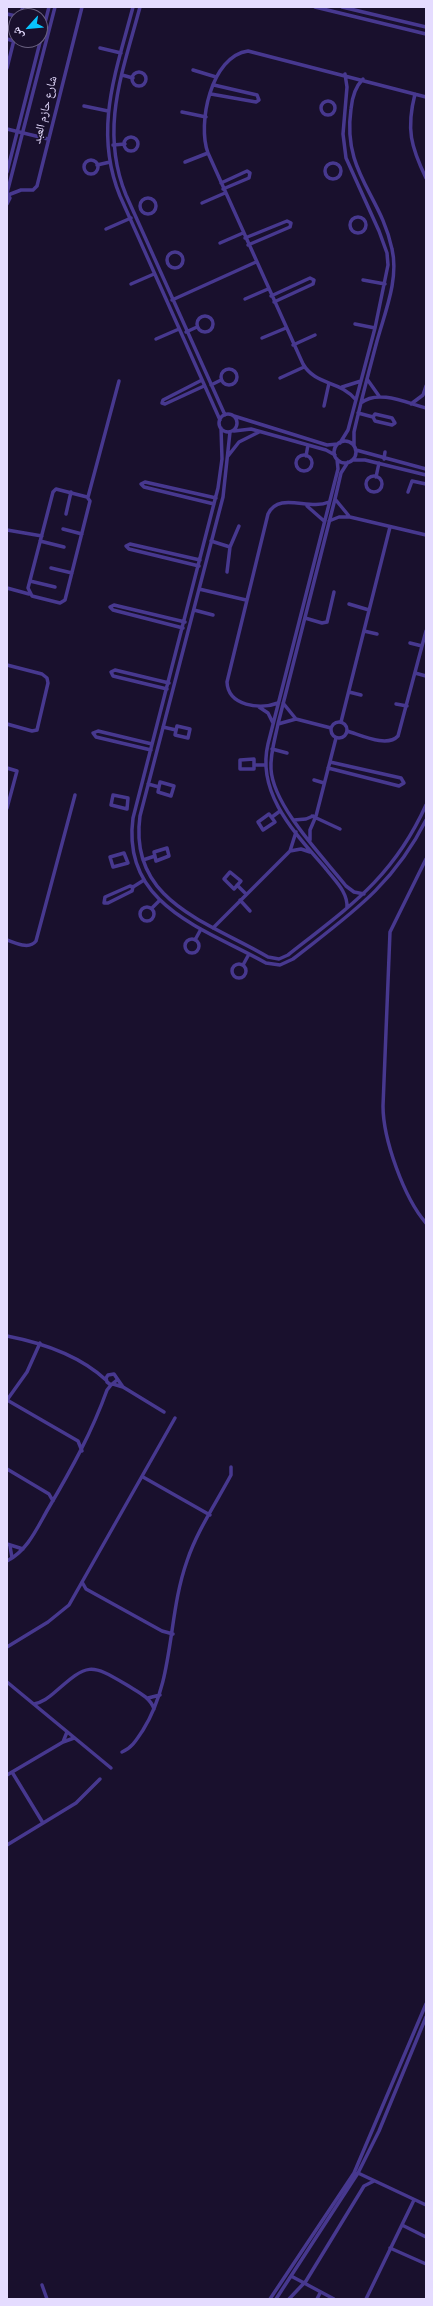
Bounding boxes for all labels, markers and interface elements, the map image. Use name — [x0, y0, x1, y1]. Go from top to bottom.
north arrow — [8, 8, 48, 48]
text: ش — [9, 25, 27, 41]
street label: شارع حازم العبد — [31, 75, 61, 145]

